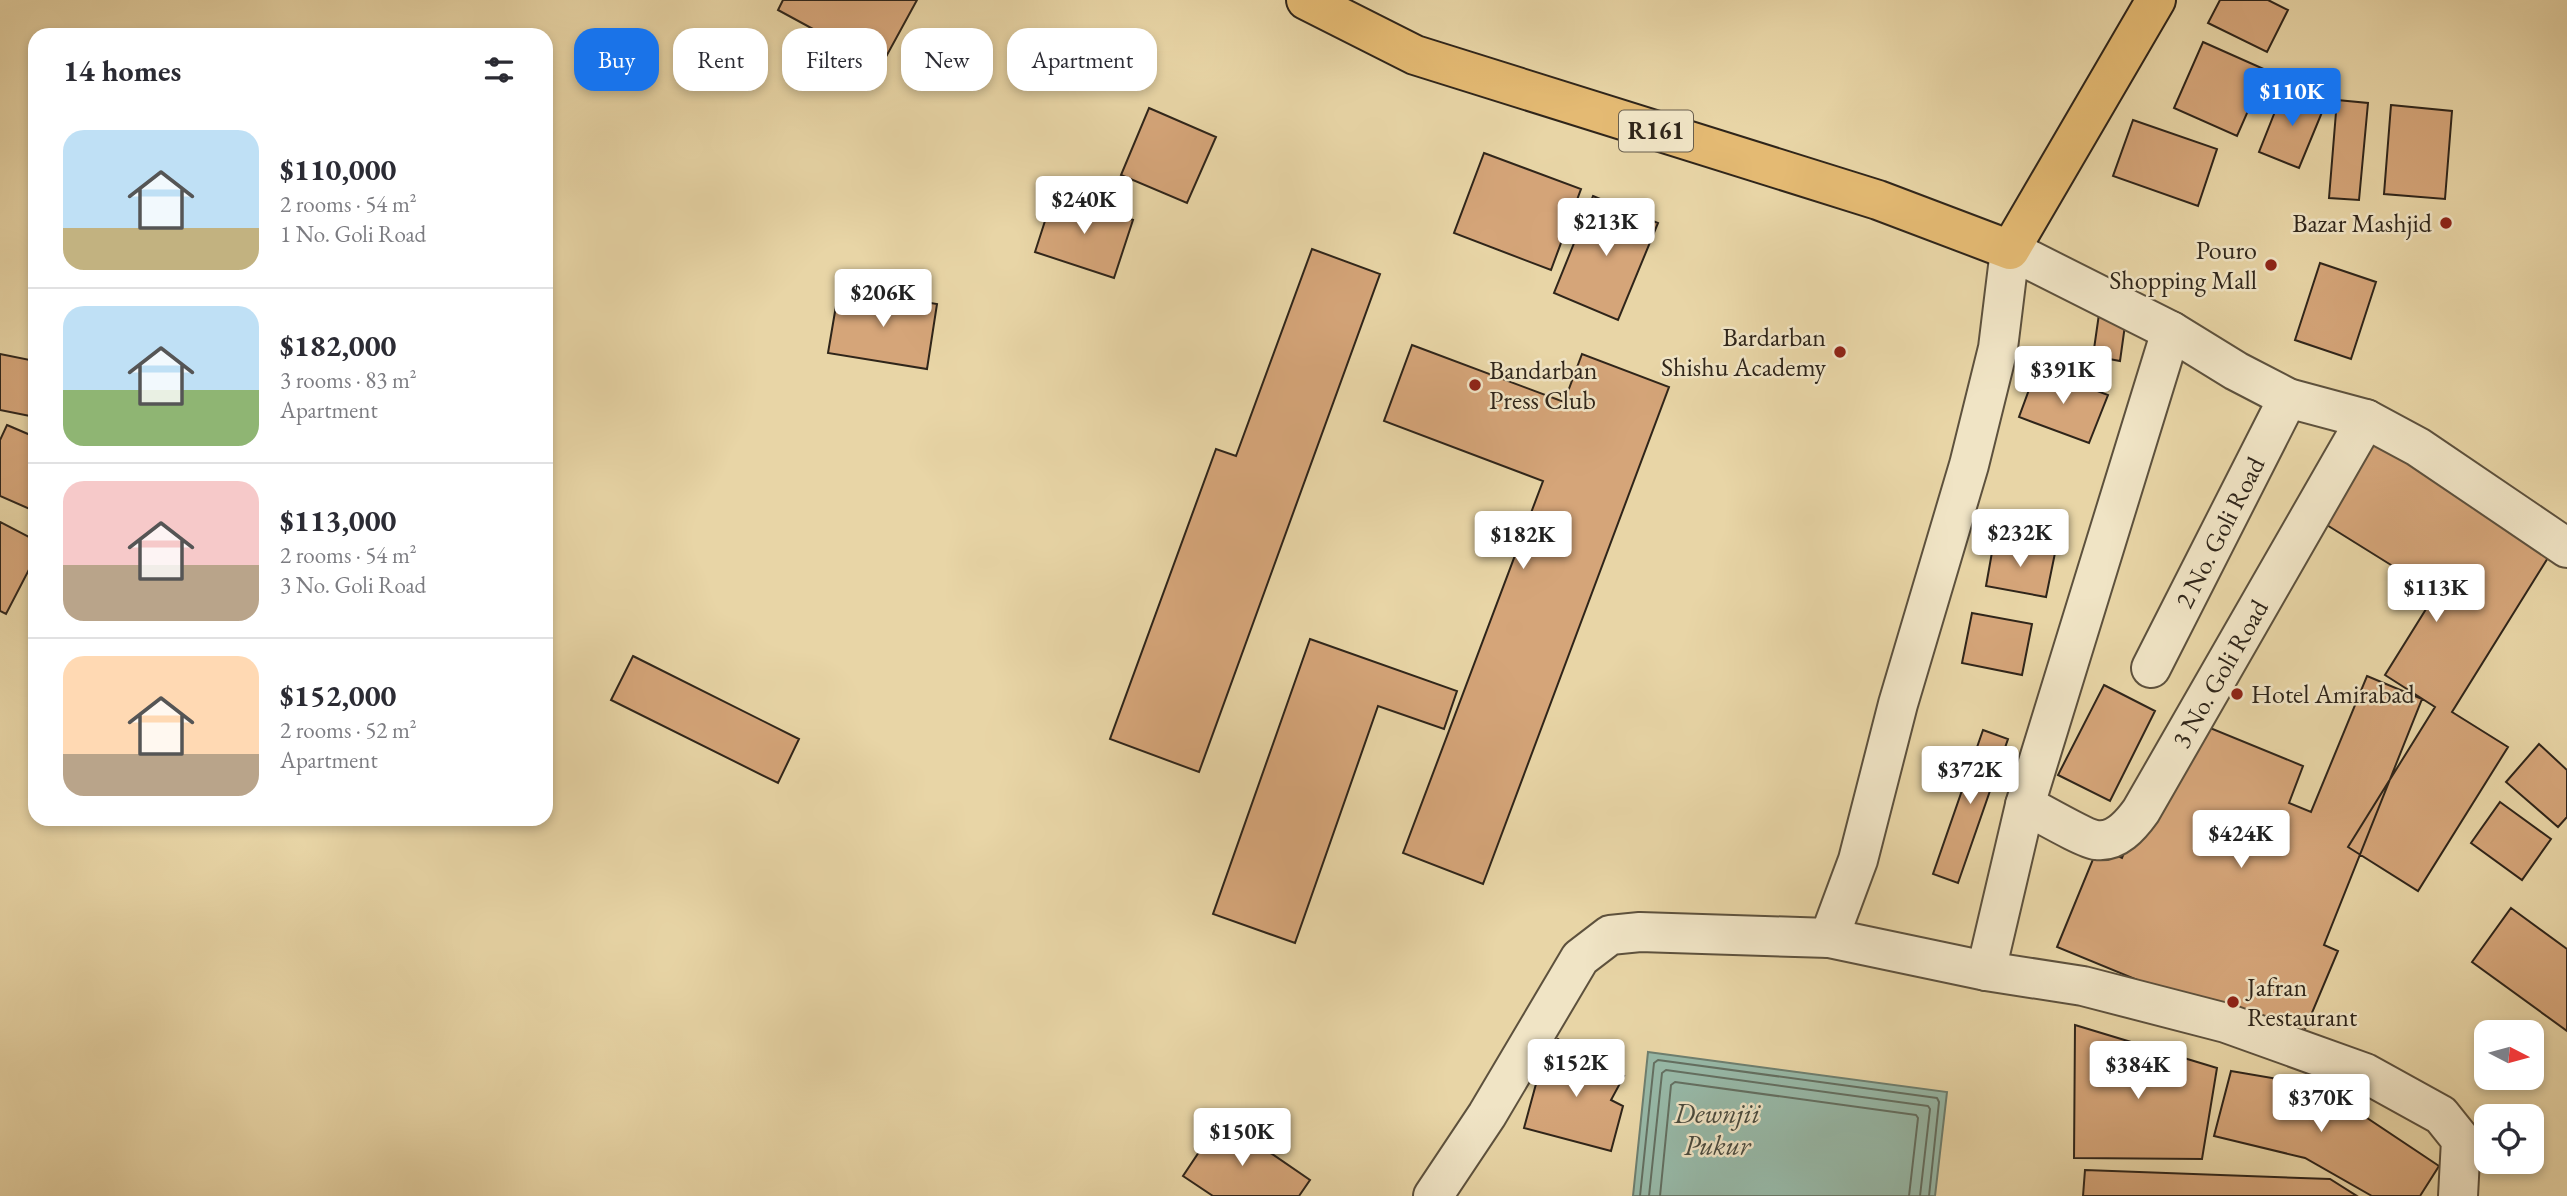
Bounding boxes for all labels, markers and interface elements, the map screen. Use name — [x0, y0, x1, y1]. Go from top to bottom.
chip: Buy — [574, 28, 659, 91]
chip: Rent — [673, 28, 768, 91]
chip: Filters — [782, 28, 887, 91]
chip: New — [901, 28, 993, 91]
chip: Apartment — [1007, 28, 1157, 91]
text: 14 homes — [63, 51, 181, 90]
icon: filters — [480, 51, 518, 89]
pin: $110K — [2243, 68, 2341, 128]
text: $110K — [2260, 76, 2324, 106]
road number: R161 — [1619, 110, 1693, 152]
text: $110,000 — [280, 150, 396, 189]
icon: home — [119, 158, 203, 242]
pin: $240K — [1035, 176, 1133, 236]
text: $240K — [1052, 184, 1116, 214]
text: 2 rooms · 54 m² — [280, 189, 417, 219]
pin: $213K — [1557, 198, 1655, 258]
text: $213K — [1574, 206, 1638, 236]
place label: Bazar Mashjid — [2292, 206, 2433, 240]
marker: Bazar Mashjid — [2438, 215, 2454, 231]
text: 1 No. Goli Road — [280, 219, 426, 249]
place label: Pouro Shopping Mall — [2109, 233, 2257, 297]
marker: Pouro Shopping Mall — [2263, 257, 2279, 273]
pin: $206K — [834, 270, 932, 329]
text: $206K — [851, 277, 915, 307]
place label: Bardarban Shishu Academy — [1661, 320, 1827, 384]
text: $182,000 — [280, 326, 396, 365]
icon: home — [119, 334, 203, 418]
marker: Bardarban Shishu Academy — [1832, 344, 1848, 360]
pin: $391K — [2014, 346, 2112, 406]
place label: Bandarban Press Club — [1489, 353, 1598, 417]
text: $391K — [2031, 354, 2095, 384]
text: 3 rooms · 83 m² — [280, 365, 417, 395]
marker: Bandarban Press Club — [1467, 377, 1483, 393]
text: Apartment — [280, 395, 378, 425]
street label: 2 No. Goli Road — [2167, 450, 2273, 614]
text: $113,000 — [280, 501, 396, 540]
icon: home — [119, 509, 203, 593]
pin: $232K — [1971, 510, 2069, 569]
pin: $182K — [1474, 512, 1572, 571]
text: $232K — [1988, 517, 2052, 547]
text: $182K — [1491, 519, 1555, 549]
text: 2 rooms · 54 m² — [280, 540, 417, 570]
pin: $113K — [2387, 564, 2485, 624]
text: 3 No. Goli Road — [280, 570, 426, 600]
text: $113K — [2404, 572, 2468, 602]
street label: 3 No. Goli Road — [2164, 593, 2276, 754]
text: $152,000 — [280, 676, 396, 715]
place label: Hotel Amirabad — [2251, 677, 2416, 711]
icon: home — [119, 684, 203, 768]
marker: Hotel Amirabad — [2229, 686, 2245, 702]
text: 2 rooms · 52 m² — [280, 715, 417, 745]
text: Apartment — [280, 745, 378, 775]
pin: $372K — [1921, 746, 2019, 806]
text: $372K — [1938, 754, 2002, 784]
pin: $424K — [2192, 810, 2290, 870]
text: $424K — [2209, 818, 2273, 848]
place label: Jafran Restaurant — [2245, 970, 2357, 1034]
marker: Jafran Restaurant — [2225, 994, 2241, 1010]
north arrow — [2474, 1020, 2544, 1090]
map controls — [2474, 1020, 2544, 1174]
pin: $152K — [1527, 1040, 1625, 1099]
pin: $384K — [2089, 1042, 2187, 1101]
text: $152K — [1544, 1047, 1608, 1077]
text: $384K — [2106, 1049, 2170, 1079]
pin: $370K — [2272, 1074, 2370, 1134]
text: $370K — [2289, 1082, 2353, 1112]
water label: Dewnjii Pukur — [1673, 1095, 1762, 1163]
button: locate — [2474, 1104, 2544, 1174]
pin: $150K — [1193, 1108, 1291, 1168]
text: $150K — [1210, 1116, 1274, 1146]

